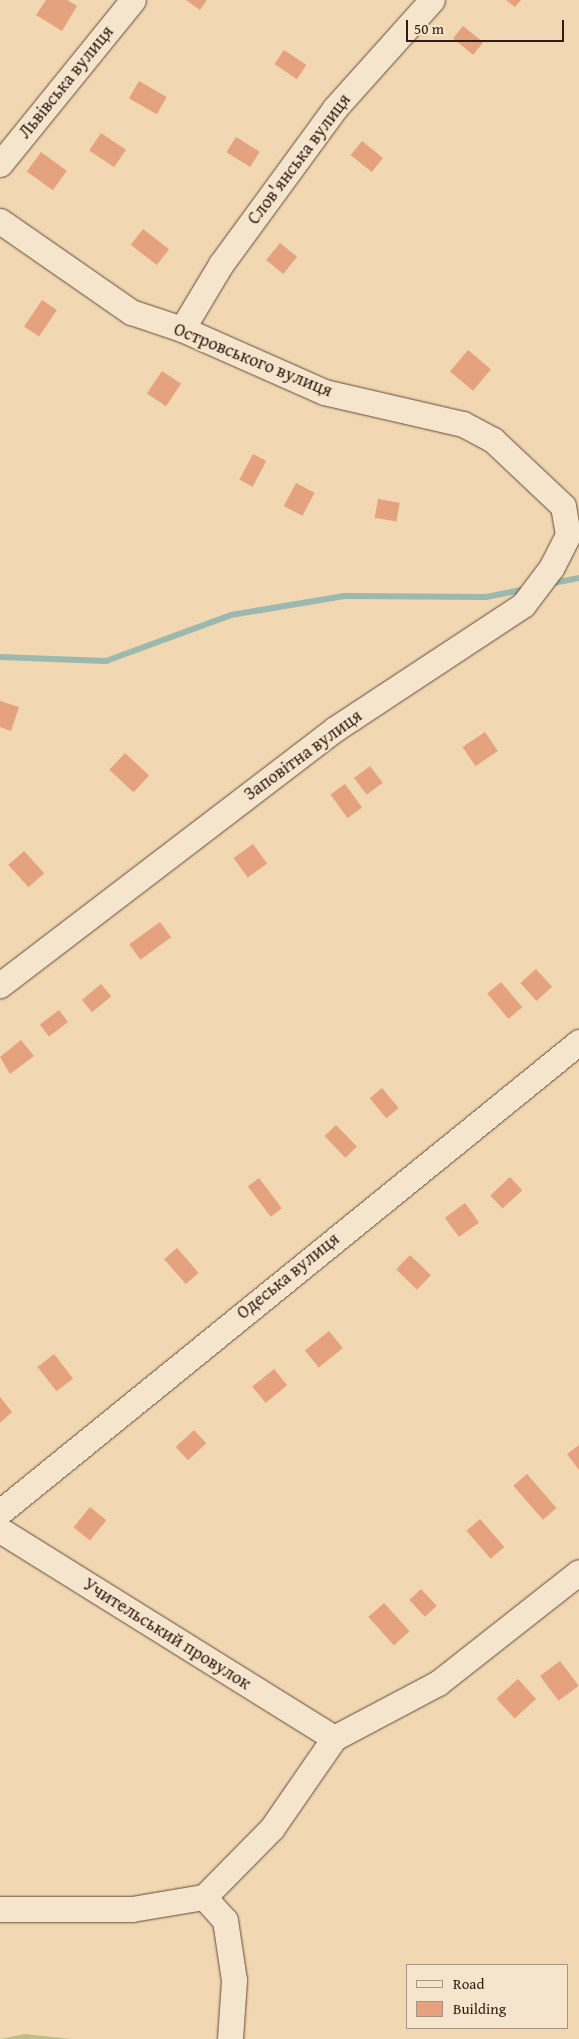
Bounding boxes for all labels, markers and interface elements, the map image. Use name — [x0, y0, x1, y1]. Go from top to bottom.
scale bar — [409, 10, 566, 42]
text: 50 m — [414, 18, 444, 39]
street label: Львівська вулиця — [14, 21, 118, 143]
street label: Слов'янська вулиця — [243, 89, 355, 229]
street label: Островського вулиця — [171, 318, 335, 402]
street label: Заповітна вулиця — [240, 705, 366, 805]
street label: Одеська вулиця — [232, 1228, 344, 1324]
street label: Учительський провулок — [79, 1574, 255, 1694]
legend — [406, 1964, 569, 2029]
text: Road — [453, 1973, 484, 1994]
text: Building — [453, 1998, 506, 2019]

